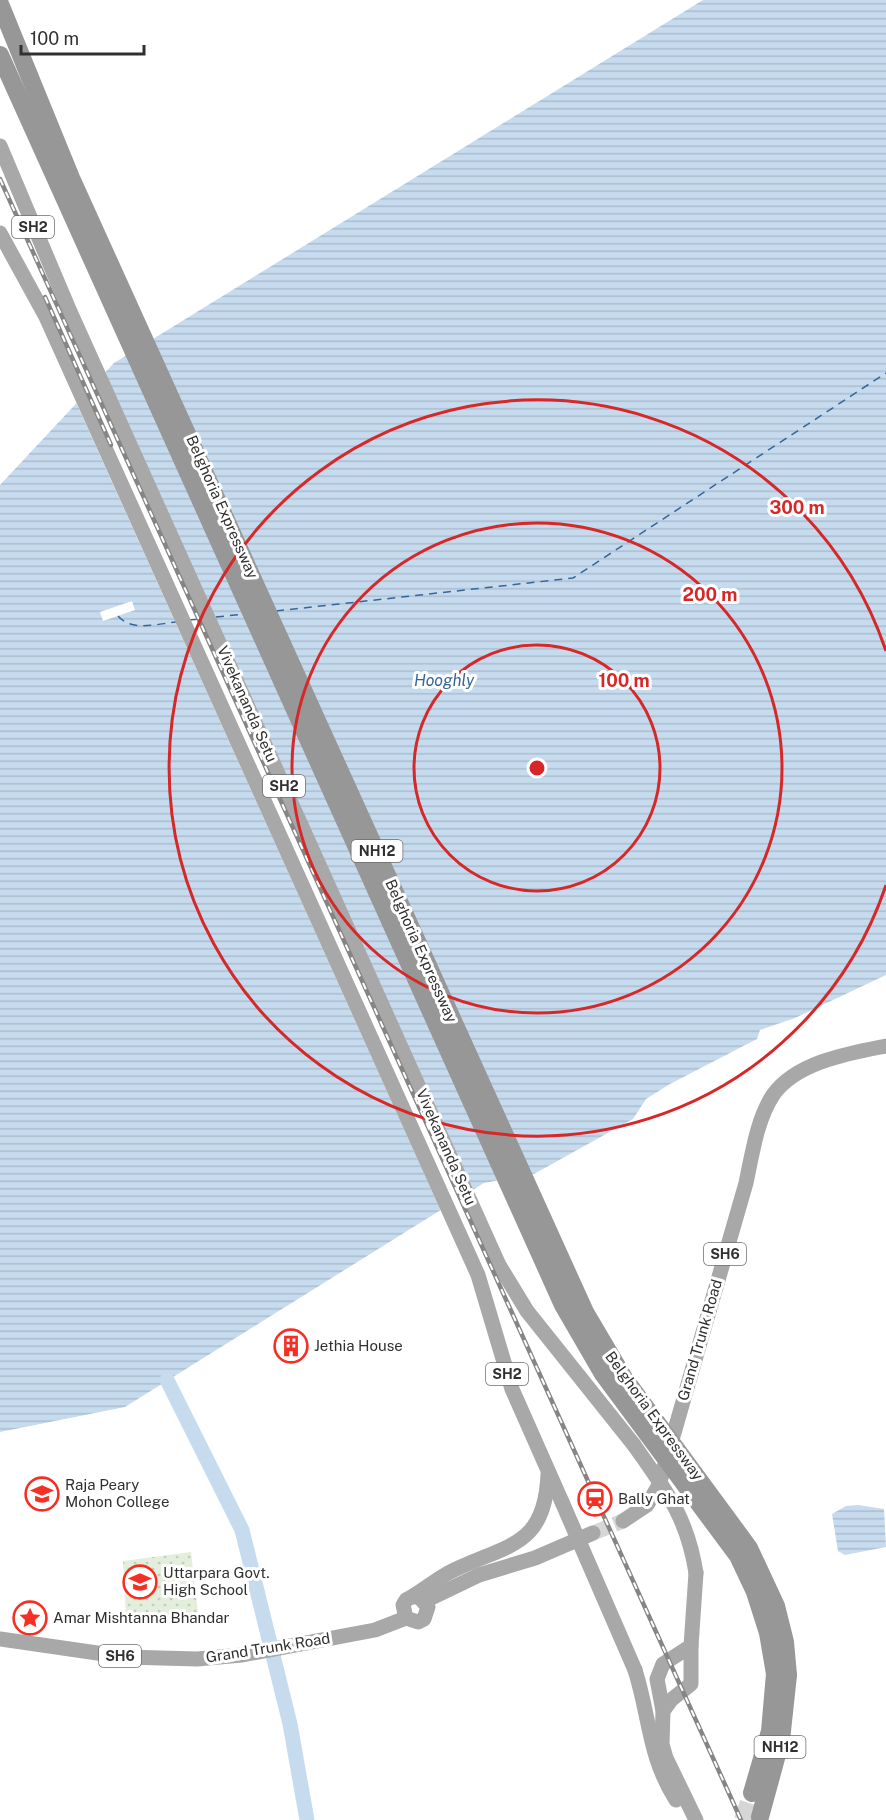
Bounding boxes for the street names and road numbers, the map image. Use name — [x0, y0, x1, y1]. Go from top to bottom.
road number: SH2 — [12, 216, 54, 238]
street label: Belghoria Expressway — [183, 433, 262, 581]
street label: Vivekananda Setu — [214, 643, 281, 765]
road number: SH2 — [263, 775, 305, 797]
road number: NH12 — [352, 840, 403, 862]
street label: Belghoria Expressway — [382, 877, 461, 1025]
street label: Vivekananda Setu — [413, 1086, 480, 1208]
road number: SH6 — [704, 1243, 746, 1265]
street label: Grand Trunk Road — [674, 1277, 725, 1403]
street label: Belghoria Expressway — [602, 1348, 707, 1483]
road number: SH2 — [486, 1363, 528, 1385]
street label: Grand Trunk Road — [205, 1629, 331, 1666]
road number: SH6 — [99, 1645, 141, 1667]
road number: NH12 — [754, 1736, 806, 1758]

